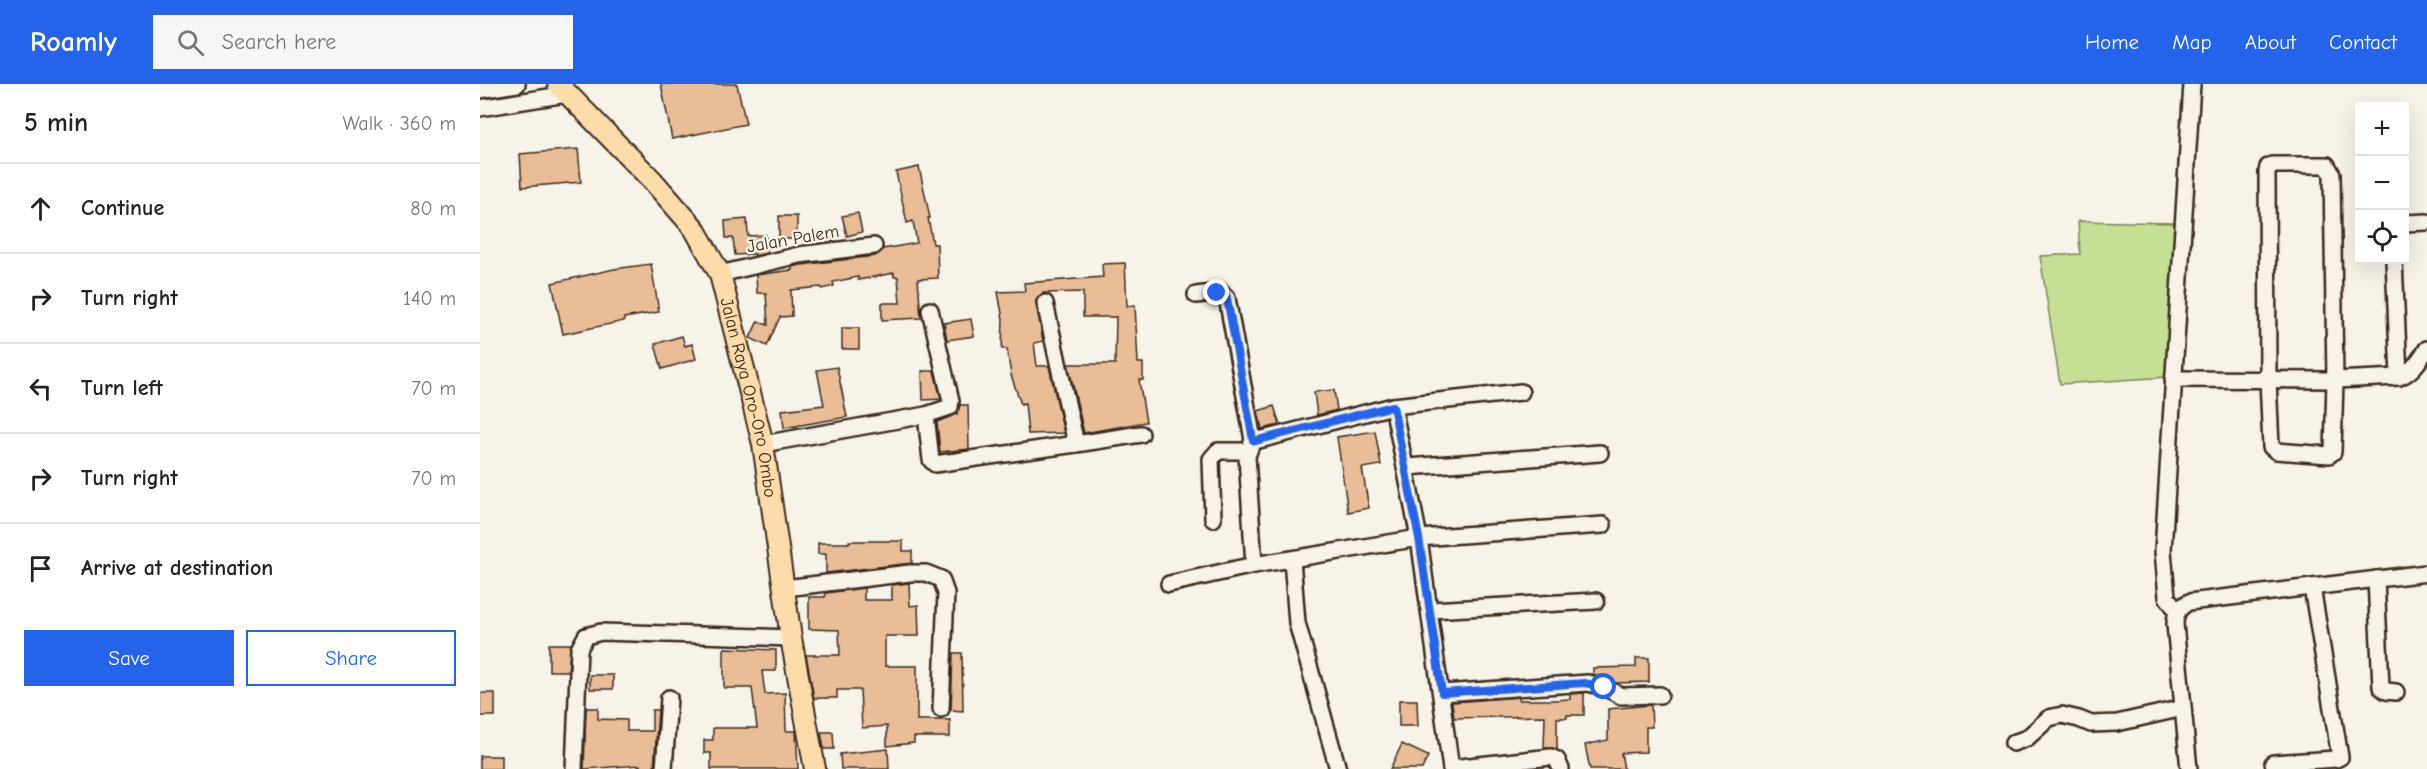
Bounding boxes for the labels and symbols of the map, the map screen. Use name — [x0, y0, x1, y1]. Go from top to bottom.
street label: Jalan Palem — [745, 221, 841, 257]
route end — [1203, 279, 1229, 305]
street label: Jalan Raya Oro-Oro Ombo — [716, 295, 781, 499]
route start — [1590, 673, 1616, 699]

